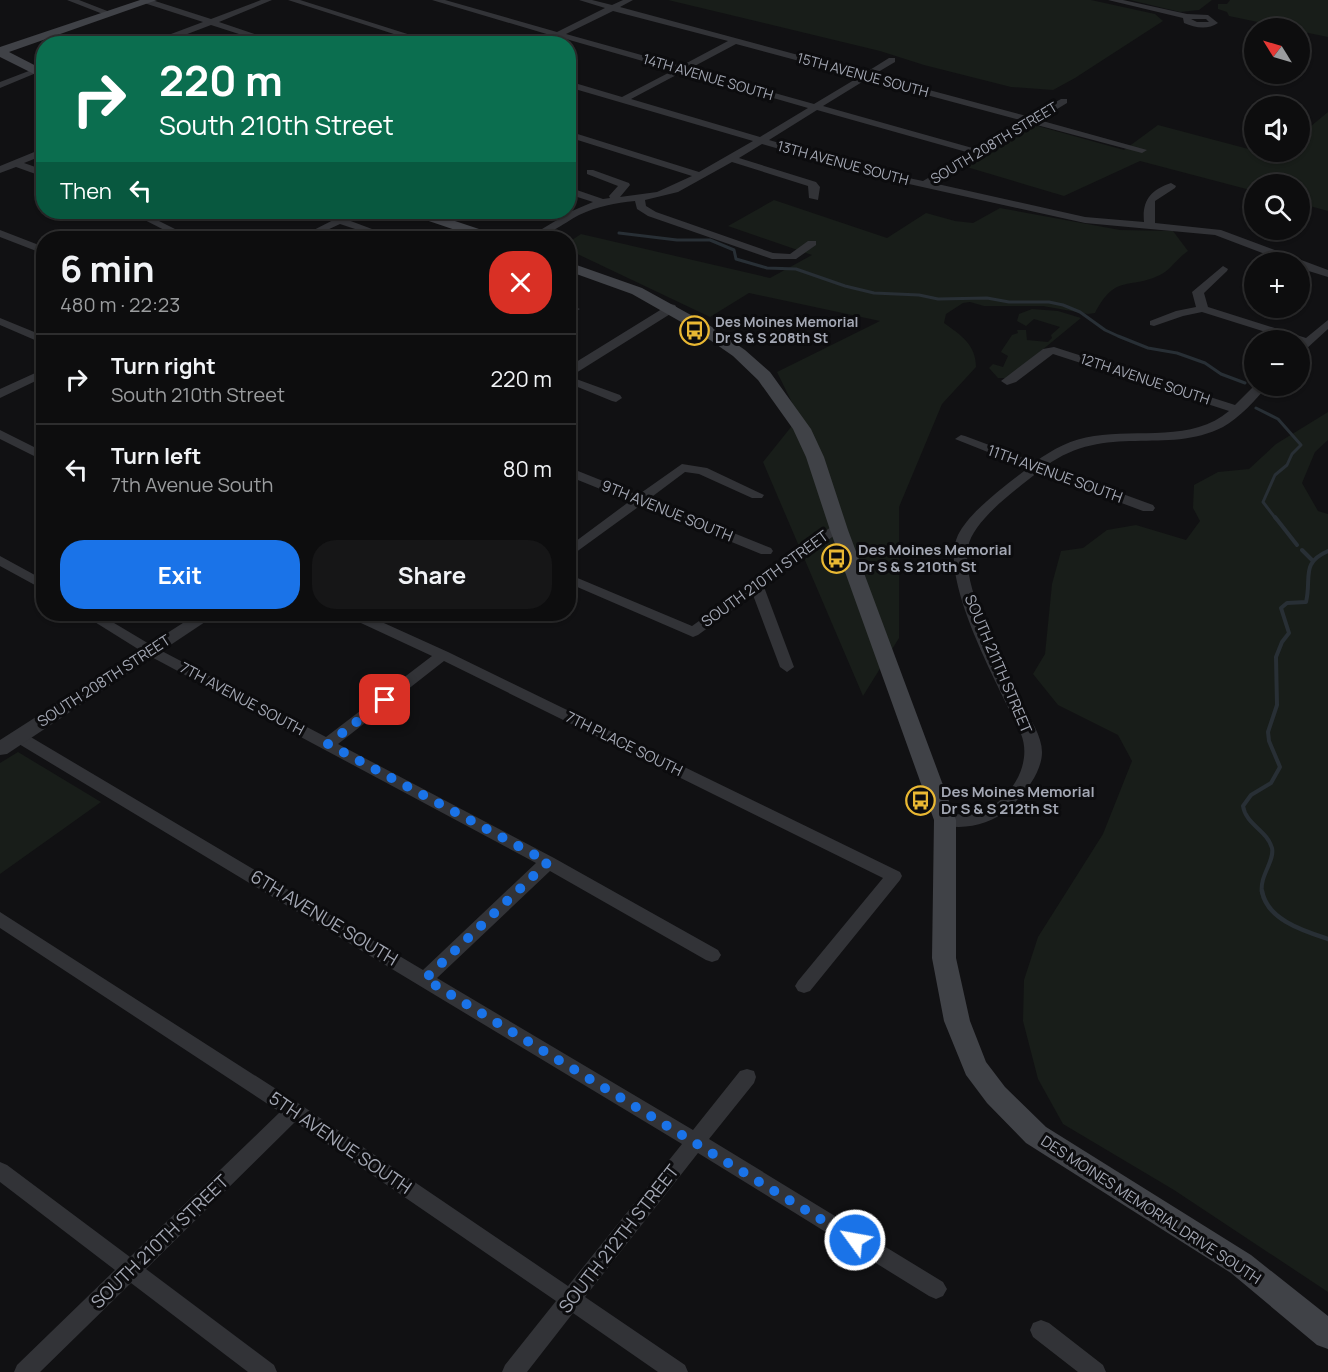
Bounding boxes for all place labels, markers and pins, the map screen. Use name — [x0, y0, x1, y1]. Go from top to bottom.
place label: Des Moines Memorial Dr S & S 208th St — [715, 312, 858, 347]
bus stop icon: Des Moines Memorial Dr S & S 208th St — [678, 314, 710, 346]
place label: Des Moines Memorial Dr S & S 210th St — [858, 539, 1012, 577]
bus stop icon: Des Moines Memorial Dr S & S 210th St — [821, 543, 853, 575]
pin — [359, 674, 410, 725]
place label: Des Moines Memorial Dr S & S 212th St — [941, 781, 1095, 819]
bus stop icon: Des Moines Memorial Dr S & S 212th St — [904, 785, 936, 817]

